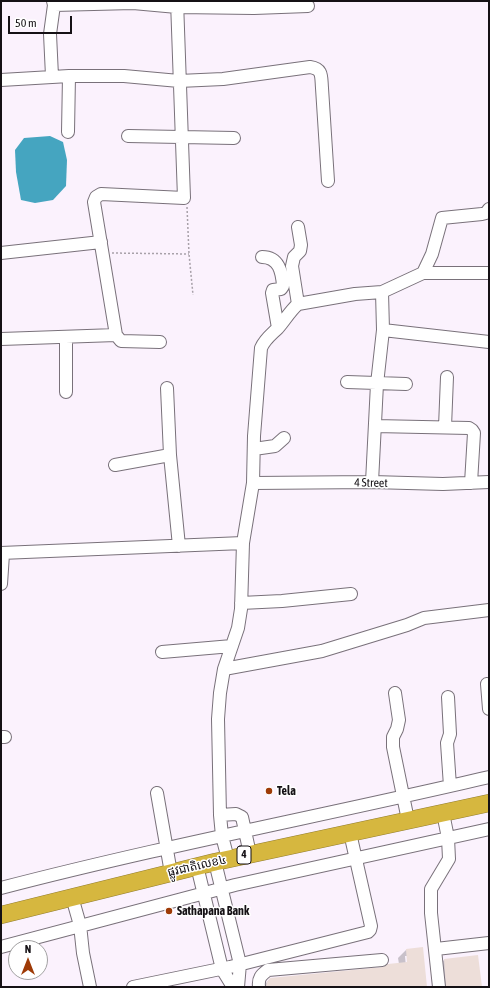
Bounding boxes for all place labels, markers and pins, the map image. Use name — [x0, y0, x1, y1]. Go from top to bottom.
place label: Tela — [277, 784, 296, 798]
marker: Tela — [264, 786, 274, 796]
place label: Sathapana Bank — [177, 904, 249, 918]
marker: Sathapana Bank — [164, 906, 174, 916]

